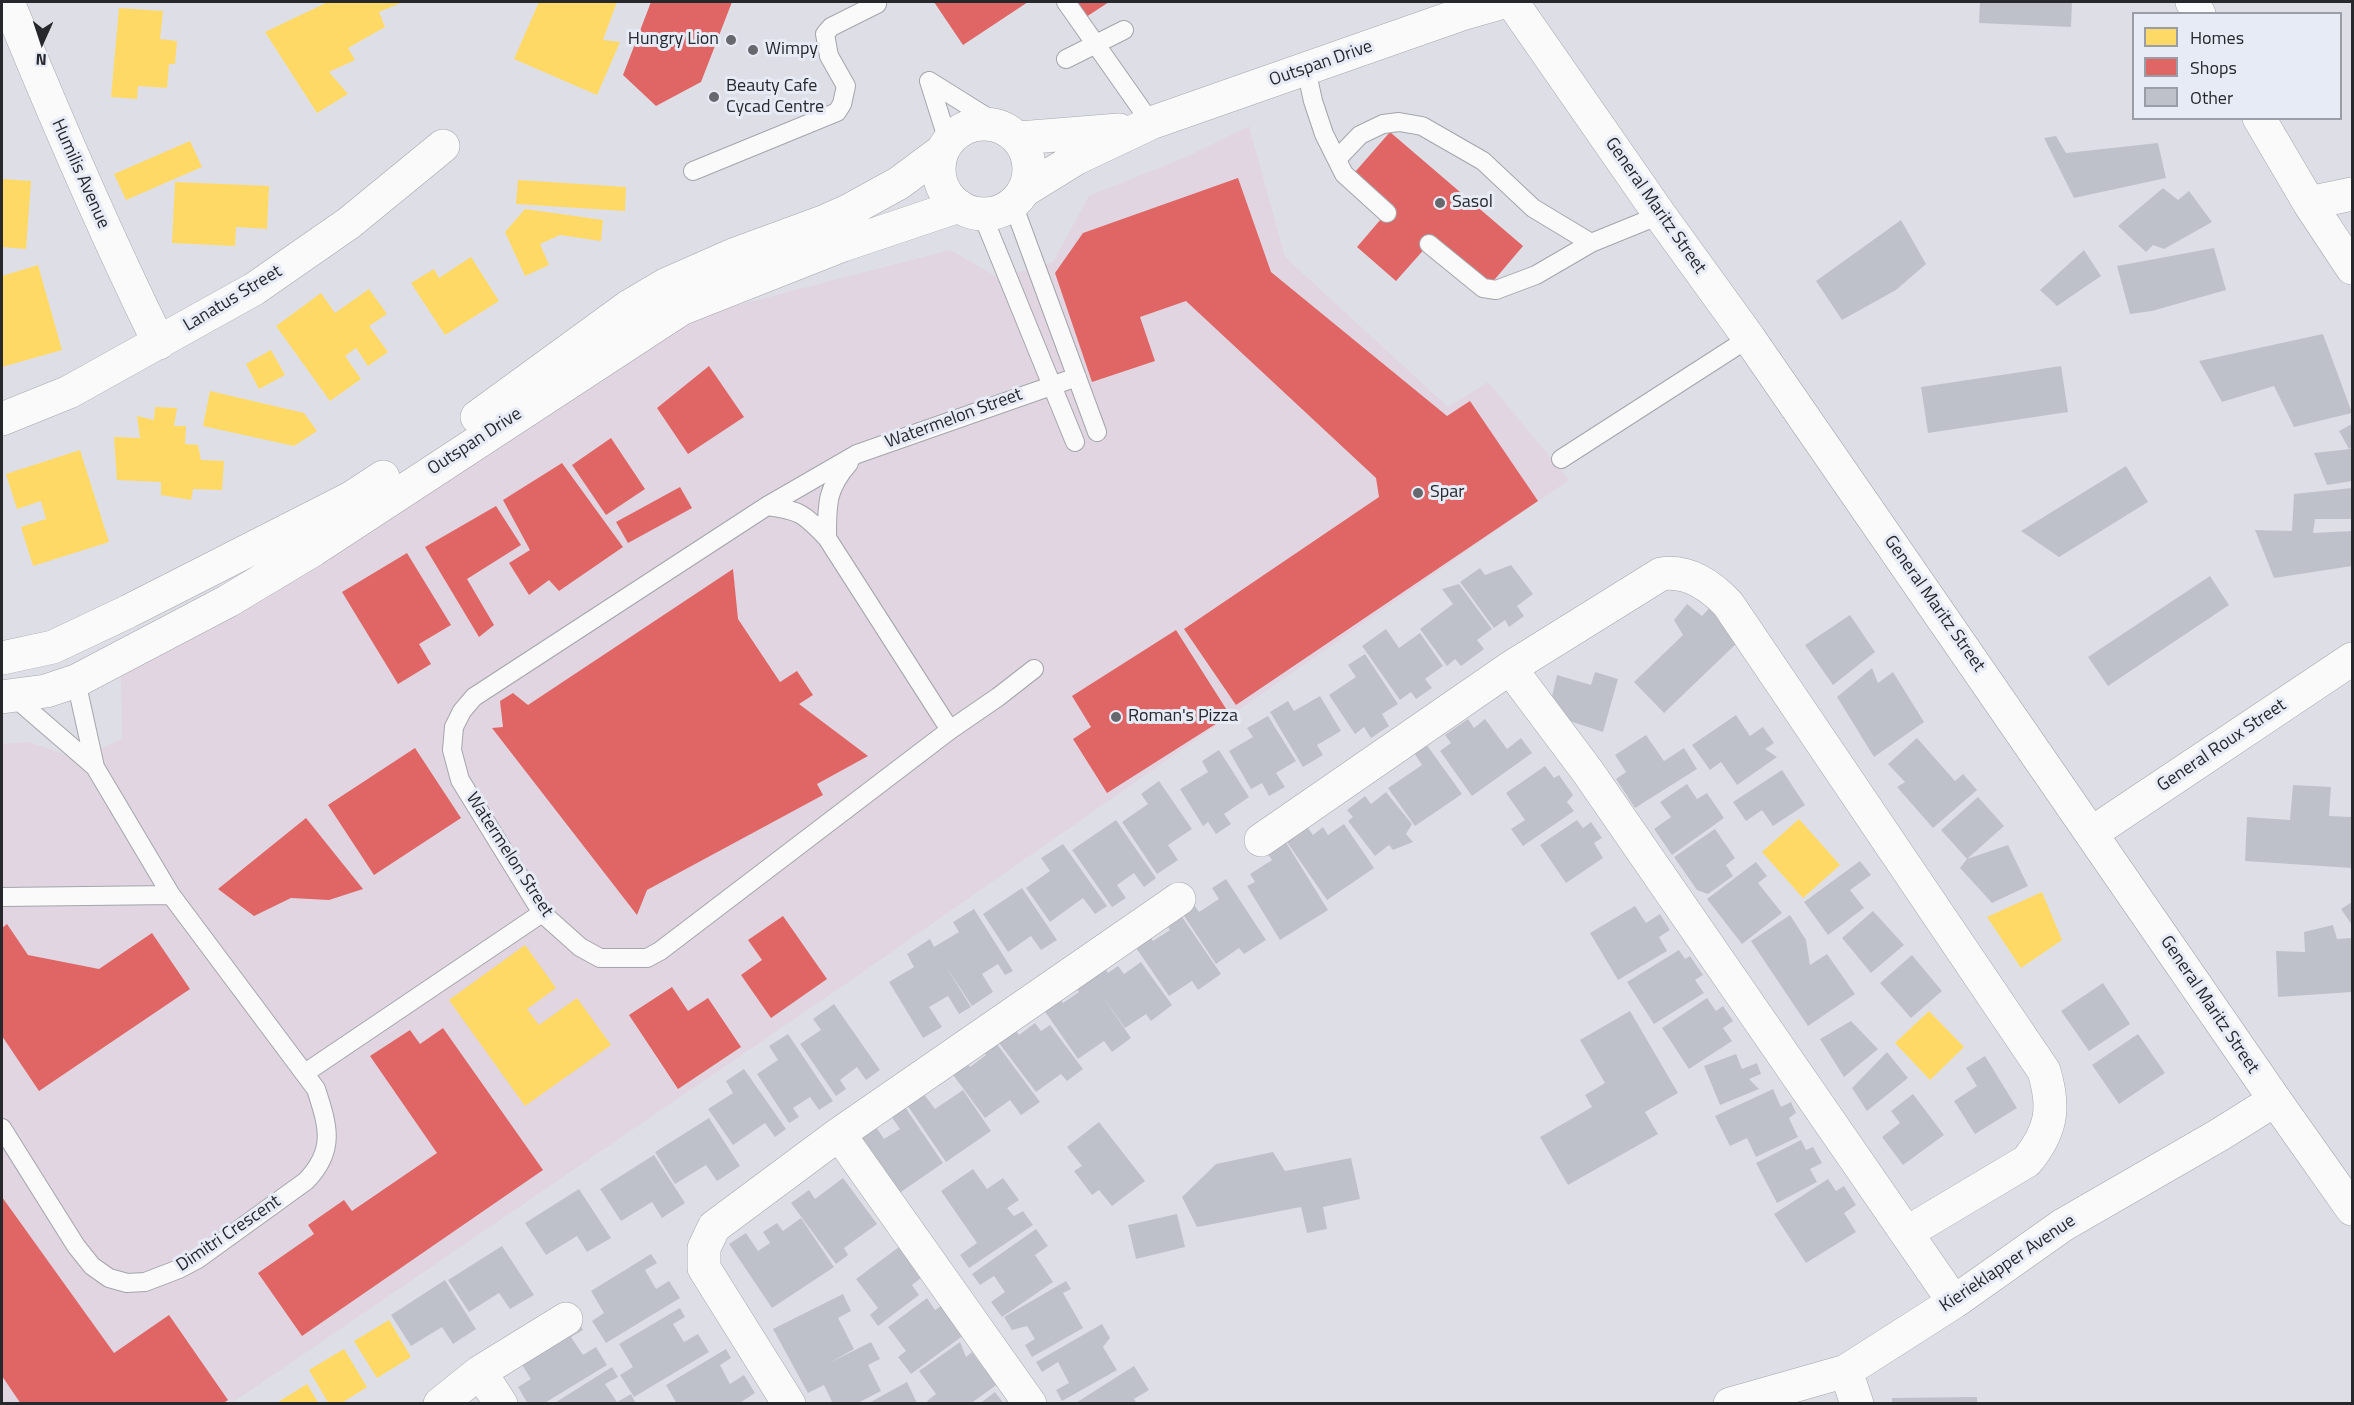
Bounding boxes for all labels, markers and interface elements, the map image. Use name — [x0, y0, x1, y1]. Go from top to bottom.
north arrow — [12, 12, 72, 72]
legend — [2132, 12, 2342, 120]
text: Homes — [2190, 24, 2244, 51]
place label: Hungry Lion — [628, 29, 719, 51]
marker: Hungry Lion — [724, 33, 738, 47]
street label: Outspan Drive — [1267, 36, 1375, 92]
place label: Wimpy — [765, 39, 818, 61]
marker: Wimpy — [746, 43, 760, 57]
text: N — [35, 48, 47, 72]
text: Shops — [2190, 54, 2237, 81]
place label: Beauty Cafe Cycad Centre — [726, 76, 824, 118]
text: Other — [2190, 84, 2233, 111]
marker: Beauty Cafe Cycad Centre — [707, 90, 721, 104]
street label: Humilis Avenue — [46, 116, 114, 232]
street label: General Maritz Street — [1600, 134, 1710, 278]
place label: Sasol — [1452, 192, 1493, 214]
marker: Sasol — [1433, 196, 1447, 210]
street label: Lanatus Street — [180, 261, 286, 337]
street label: Watermelon Street — [883, 384, 1025, 454]
street label: Outspan Drive — [424, 404, 526, 480]
place label: Spar — [1430, 482, 1464, 504]
marker: Spar — [1411, 486, 1425, 500]
street label: General Maritz Street — [1879, 532, 1989, 676]
street label: General Roux Street — [2153, 695, 2291, 797]
place label: Roman's Pizza — [1128, 706, 1238, 728]
marker: Roman's Pizza — [1109, 710, 1123, 724]
street label: Watermelon Street — [461, 789, 557, 921]
street label: General Maritz Street — [2155, 932, 2263, 1078]
street label: Dimitri Crescent — [173, 1191, 285, 1277]
street label: Kierieklapper Avenue — [1936, 1211, 2080, 1317]

